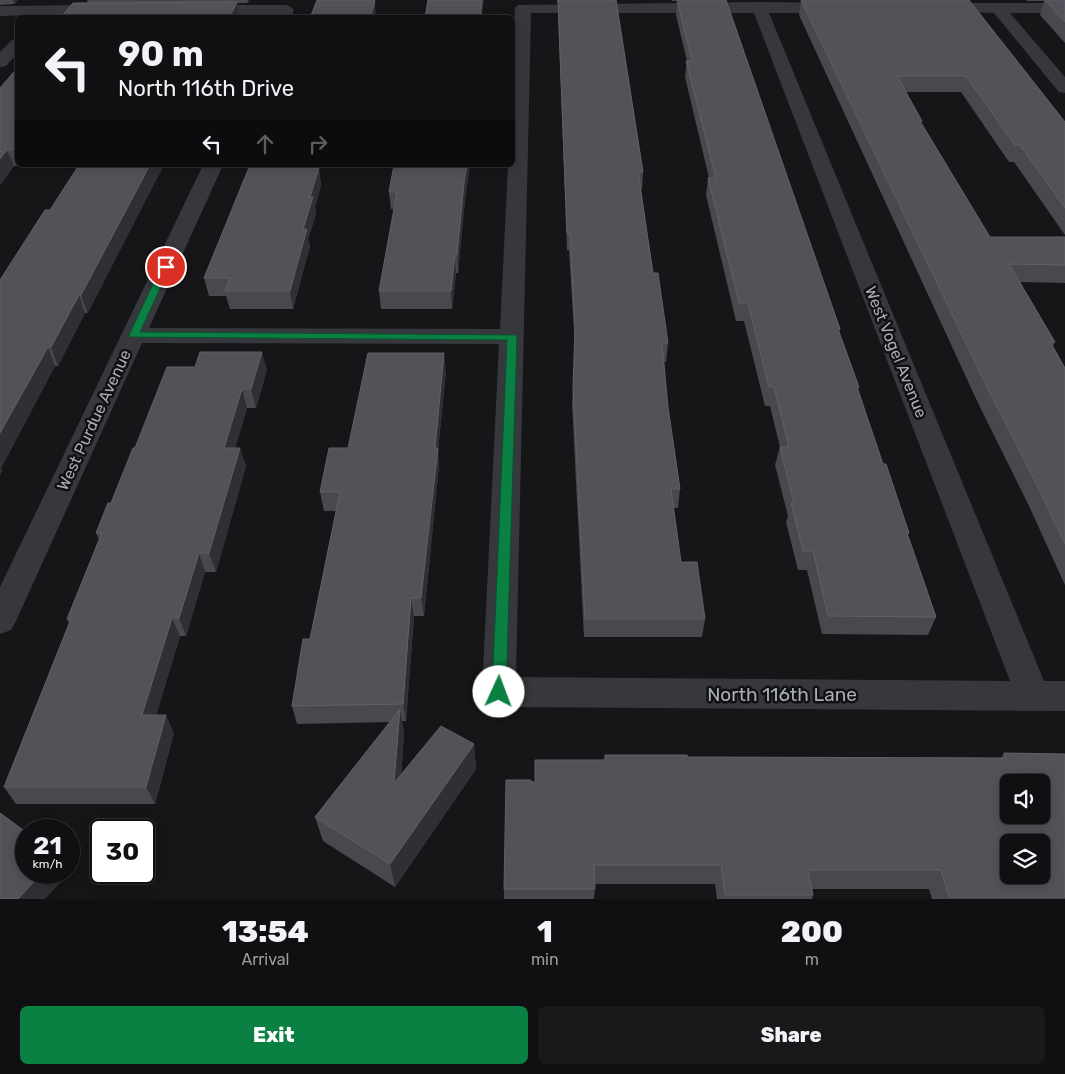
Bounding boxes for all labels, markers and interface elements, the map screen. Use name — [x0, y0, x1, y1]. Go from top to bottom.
text: 90 m — [118, 33, 204, 75]
icon: left — [35, 35, 100, 100]
text: North 116th Drive — [118, 75, 294, 102]
icon: left — [198, 130, 226, 158]
icon: ahead — [251, 130, 279, 158]
icon: right — [304, 130, 332, 158]
pin — [145, 246, 187, 288]
icon: arrive — [152, 253, 180, 281]
street label: West Vogel Avenue — [861, 283, 931, 421]
street label: West Purdue Avenue — [53, 347, 135, 493]
position arrow — [472, 665, 524, 717]
street label: North 116th Lane — [707, 683, 857, 706]
map controls — [1000, 774, 1050, 884]
button: sound — [1000, 774, 1050, 824]
speed limit sign: 30 — [90, 819, 155, 884]
text: 21 — [33, 831, 62, 860]
button: layers — [1000, 834, 1050, 884]
text: km/h — [33, 857, 62, 871]
text: 13:54 — [222, 914, 309, 950]
text: 1 — [537, 914, 553, 950]
text: 200 — [781, 914, 843, 950]
text: Arrival — [241, 950, 289, 969]
text: min — [531, 950, 559, 969]
text: m — [805, 950, 819, 969]
button: Exit — [20, 1006, 528, 1064]
button: Share — [538, 1006, 1045, 1064]

